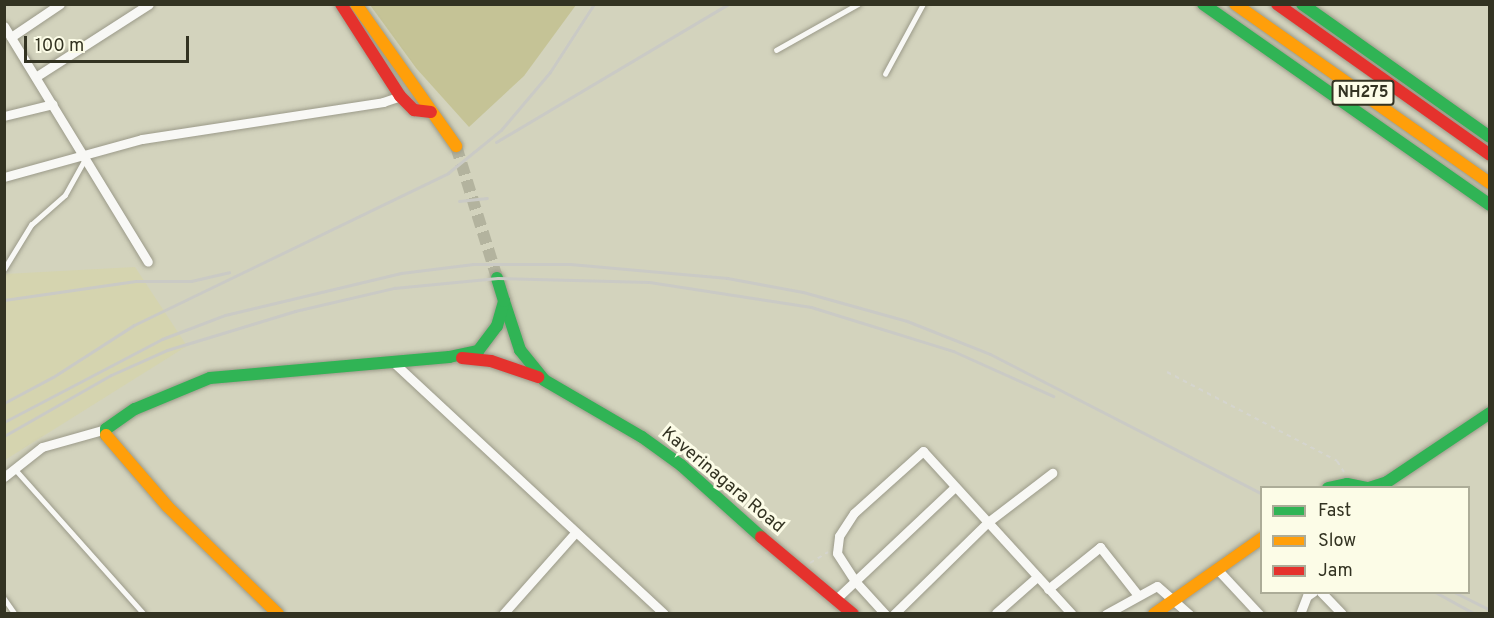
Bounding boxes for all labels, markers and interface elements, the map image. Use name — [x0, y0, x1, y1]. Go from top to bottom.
scale bar — [27, 24, 192, 62]
text: 100 m — [35, 35, 84, 58]
road number: NH275 — [1332, 80, 1394, 106]
street label: Kaverinagara Road — [656, 423, 788, 539]
legend — [1260, 486, 1470, 594]
text: Fast — [1318, 500, 1351, 523]
text: Slow — [1318, 530, 1356, 553]
text: Jam — [1318, 560, 1353, 583]

